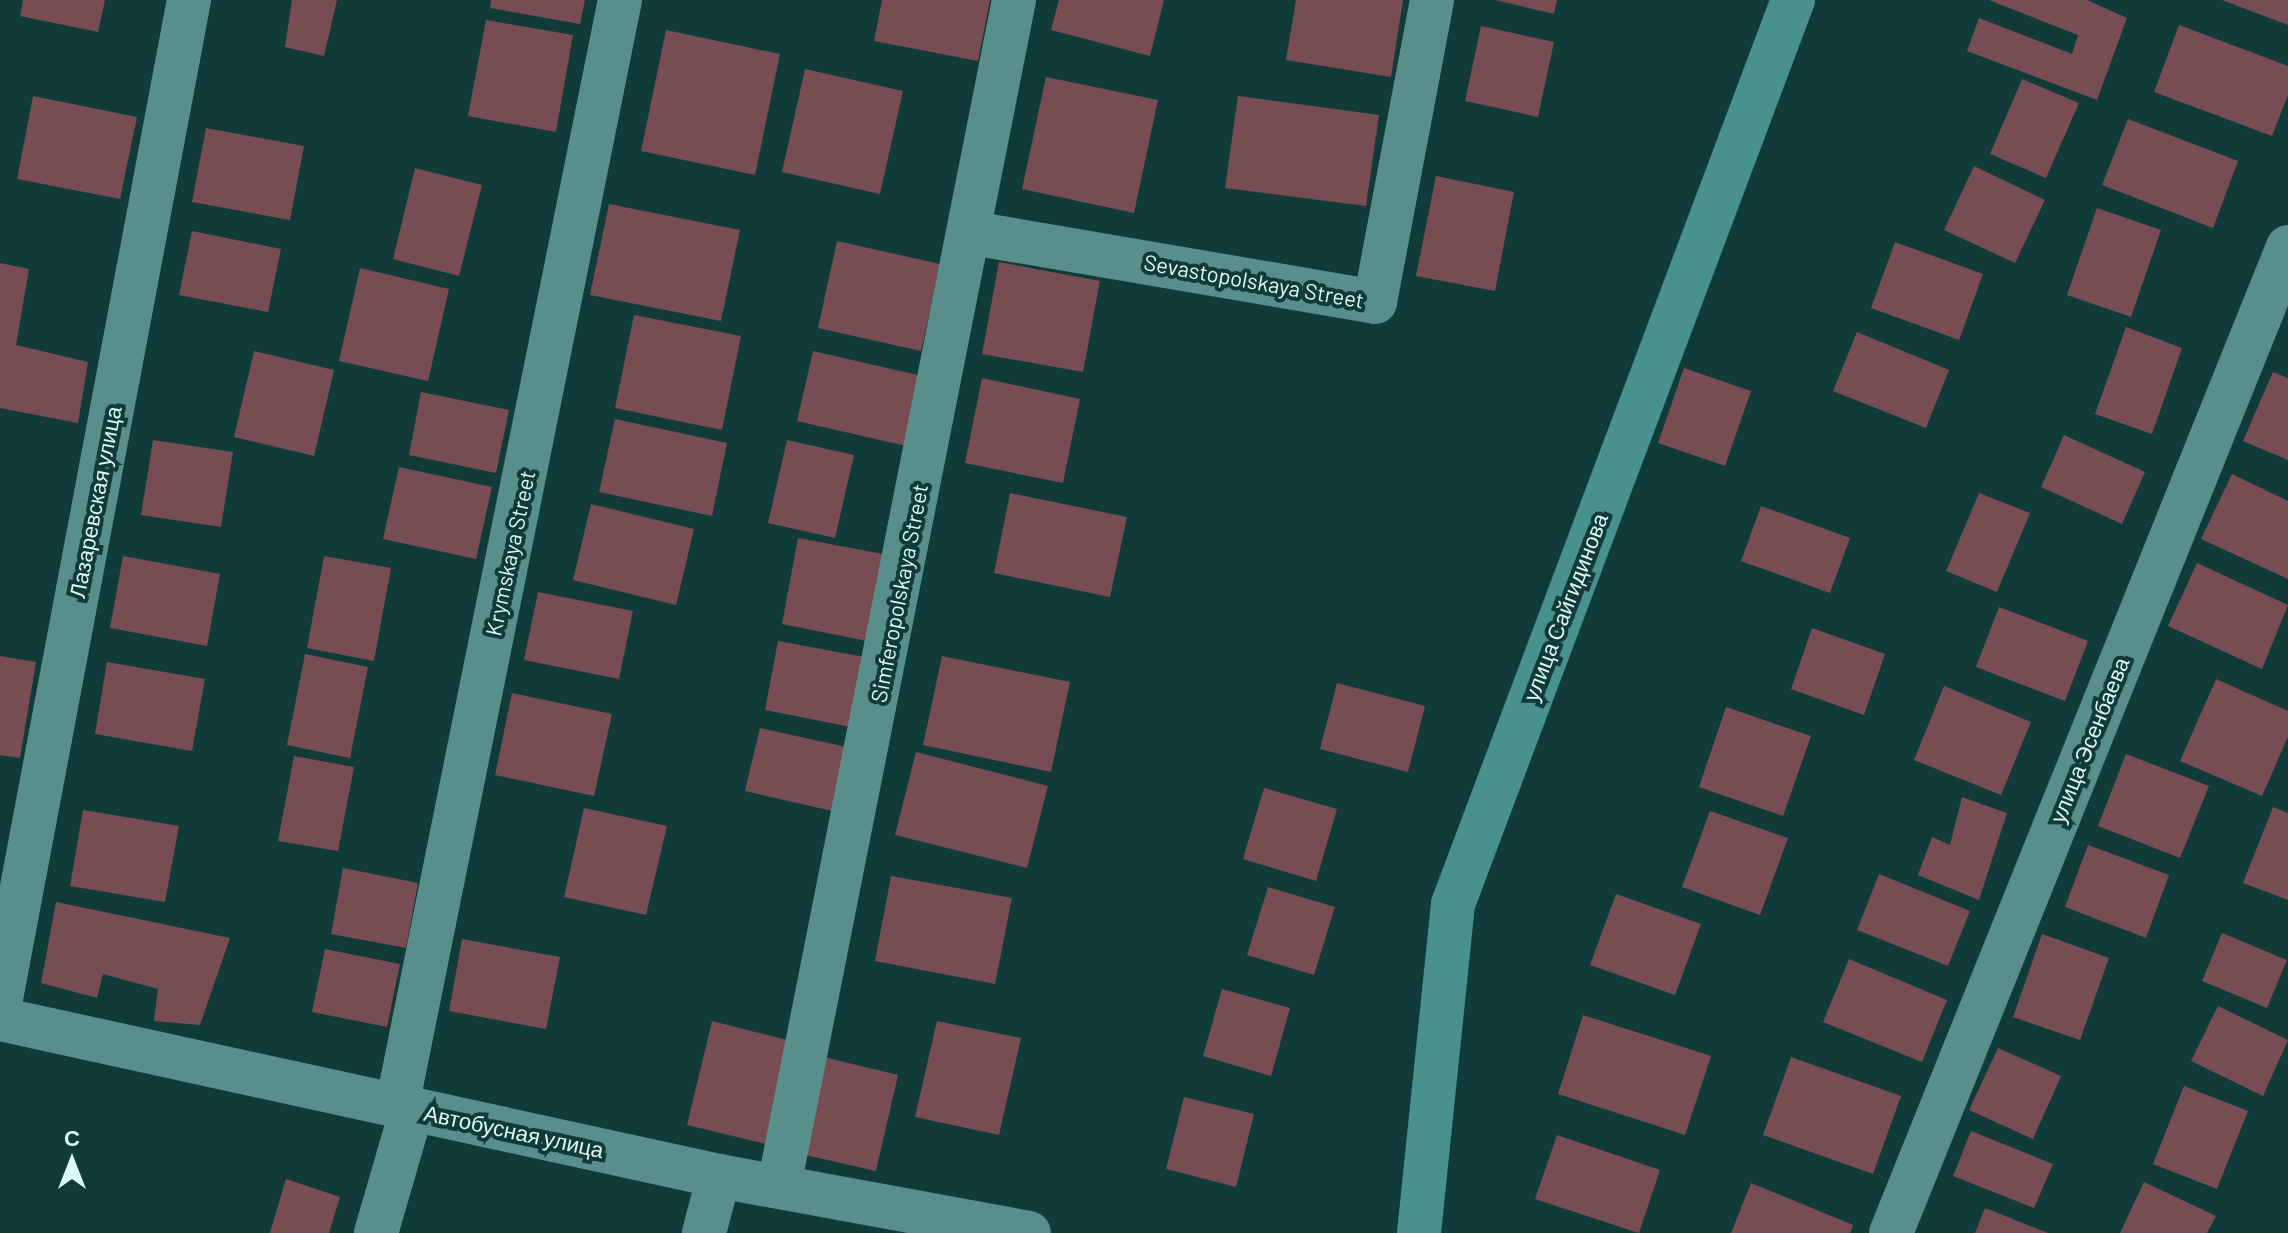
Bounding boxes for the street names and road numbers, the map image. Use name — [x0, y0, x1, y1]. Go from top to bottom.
street label: Sevastopolskaya Street — [1142, 249, 1366, 313]
street label: Лазаревская улица — [63, 404, 127, 600]
street label: Krymskaya Street — [480, 468, 540, 638]
street label: Simferopolskaya Street — [865, 481, 933, 705]
street label: улица Сайгидинова — [1517, 509, 1613, 705]
street label: улица Эсенбаева — [2044, 653, 2134, 827]
street label: Автобусная улица — [422, 1099, 606, 1163]

